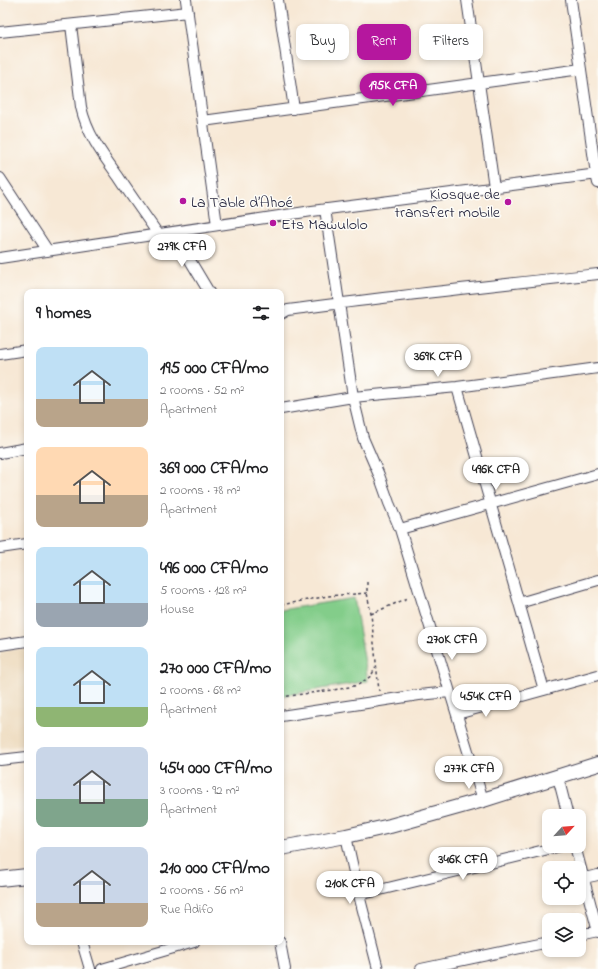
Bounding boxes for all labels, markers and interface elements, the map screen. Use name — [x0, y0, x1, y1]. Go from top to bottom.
chip: Buy — [296, 24, 349, 60]
chip: Rent — [357, 24, 411, 60]
chip: Filters — [419, 24, 483, 60]
pin: 195K CFA — [352, 73, 434, 107]
text: 195K CFA — [369, 76, 417, 95]
place label: Kiosque de transfert mobile — [395, 183, 501, 225]
place label: La Table d’Ahoé — [191, 191, 294, 215]
marker: La Table d’Ahoé — [178, 196, 188, 206]
marker: Kiosque de transfert mobile — [503, 197, 513, 207]
place label: Ets Mawulolo — [281, 213, 368, 237]
marker: Ets Mawulolo — [268, 218, 278, 228]
pin: 279K CFA — [141, 234, 223, 268]
text: 279K CFA — [158, 237, 206, 256]
text: 9 homes — [36, 301, 92, 326]
icon: filters — [250, 302, 272, 324]
pin: 369K CFA — [397, 344, 479, 378]
text: 369K CFA — [414, 347, 462, 366]
text: 195 000 CFA/mo — [160, 356, 269, 381]
icon: home — [68, 363, 116, 411]
text: 2 rooms · 52 m² — [160, 381, 244, 400]
text: Apartment — [160, 400, 217, 419]
text: 369 000 CFA/mo — [160, 456, 268, 481]
pin: 496K CFA — [455, 457, 537, 491]
text: 496K CFA — [472, 460, 520, 479]
icon: home — [68, 463, 116, 511]
text: 2 rooms · 78 m² — [160, 481, 241, 500]
text: Apartment — [160, 500, 217, 519]
text: 496 000 CFA/mo — [160, 556, 268, 581]
icon: home — [68, 563, 116, 611]
text: 5 rooms · 128 m² — [160, 581, 247, 600]
text: House — [160, 600, 194, 619]
pin: 270K CFA — [411, 627, 493, 661]
text: 270K CFA — [427, 630, 477, 649]
text: 270 000 CFA/mo — [160, 656, 271, 681]
icon: home — [68, 663, 116, 711]
text: 2 rooms · 68 m² — [160, 681, 241, 700]
pin: 454K CFA — [445, 684, 527, 718]
text: 454K CFA — [460, 687, 512, 706]
text: Apartment — [160, 700, 217, 719]
text: 454 000 CFA/mo — [160, 756, 272, 781]
pin: 277K CFA — [428, 756, 510, 790]
text: 277K CFA — [444, 759, 494, 778]
icon: home — [68, 763, 116, 811]
text: 3 rooms · 92 m² — [160, 781, 240, 800]
text: Apartment — [160, 800, 217, 819]
north arrow — [542, 809, 586, 853]
map controls — [542, 809, 586, 957]
pin: 346K CFA — [422, 847, 504, 881]
text: 346K CFA — [438, 850, 488, 869]
text: 210 000 CFA/mo — [160, 856, 270, 881]
button: locate — [542, 861, 586, 905]
icon: home — [68, 863, 116, 911]
pin: 210K CFA — [309, 871, 391, 905]
text: 210K CFA — [325, 874, 375, 893]
text: 2 rooms · 56 m² — [160, 881, 244, 900]
text: Rue Adifo — [160, 900, 213, 919]
button: layers — [542, 913, 586, 957]

